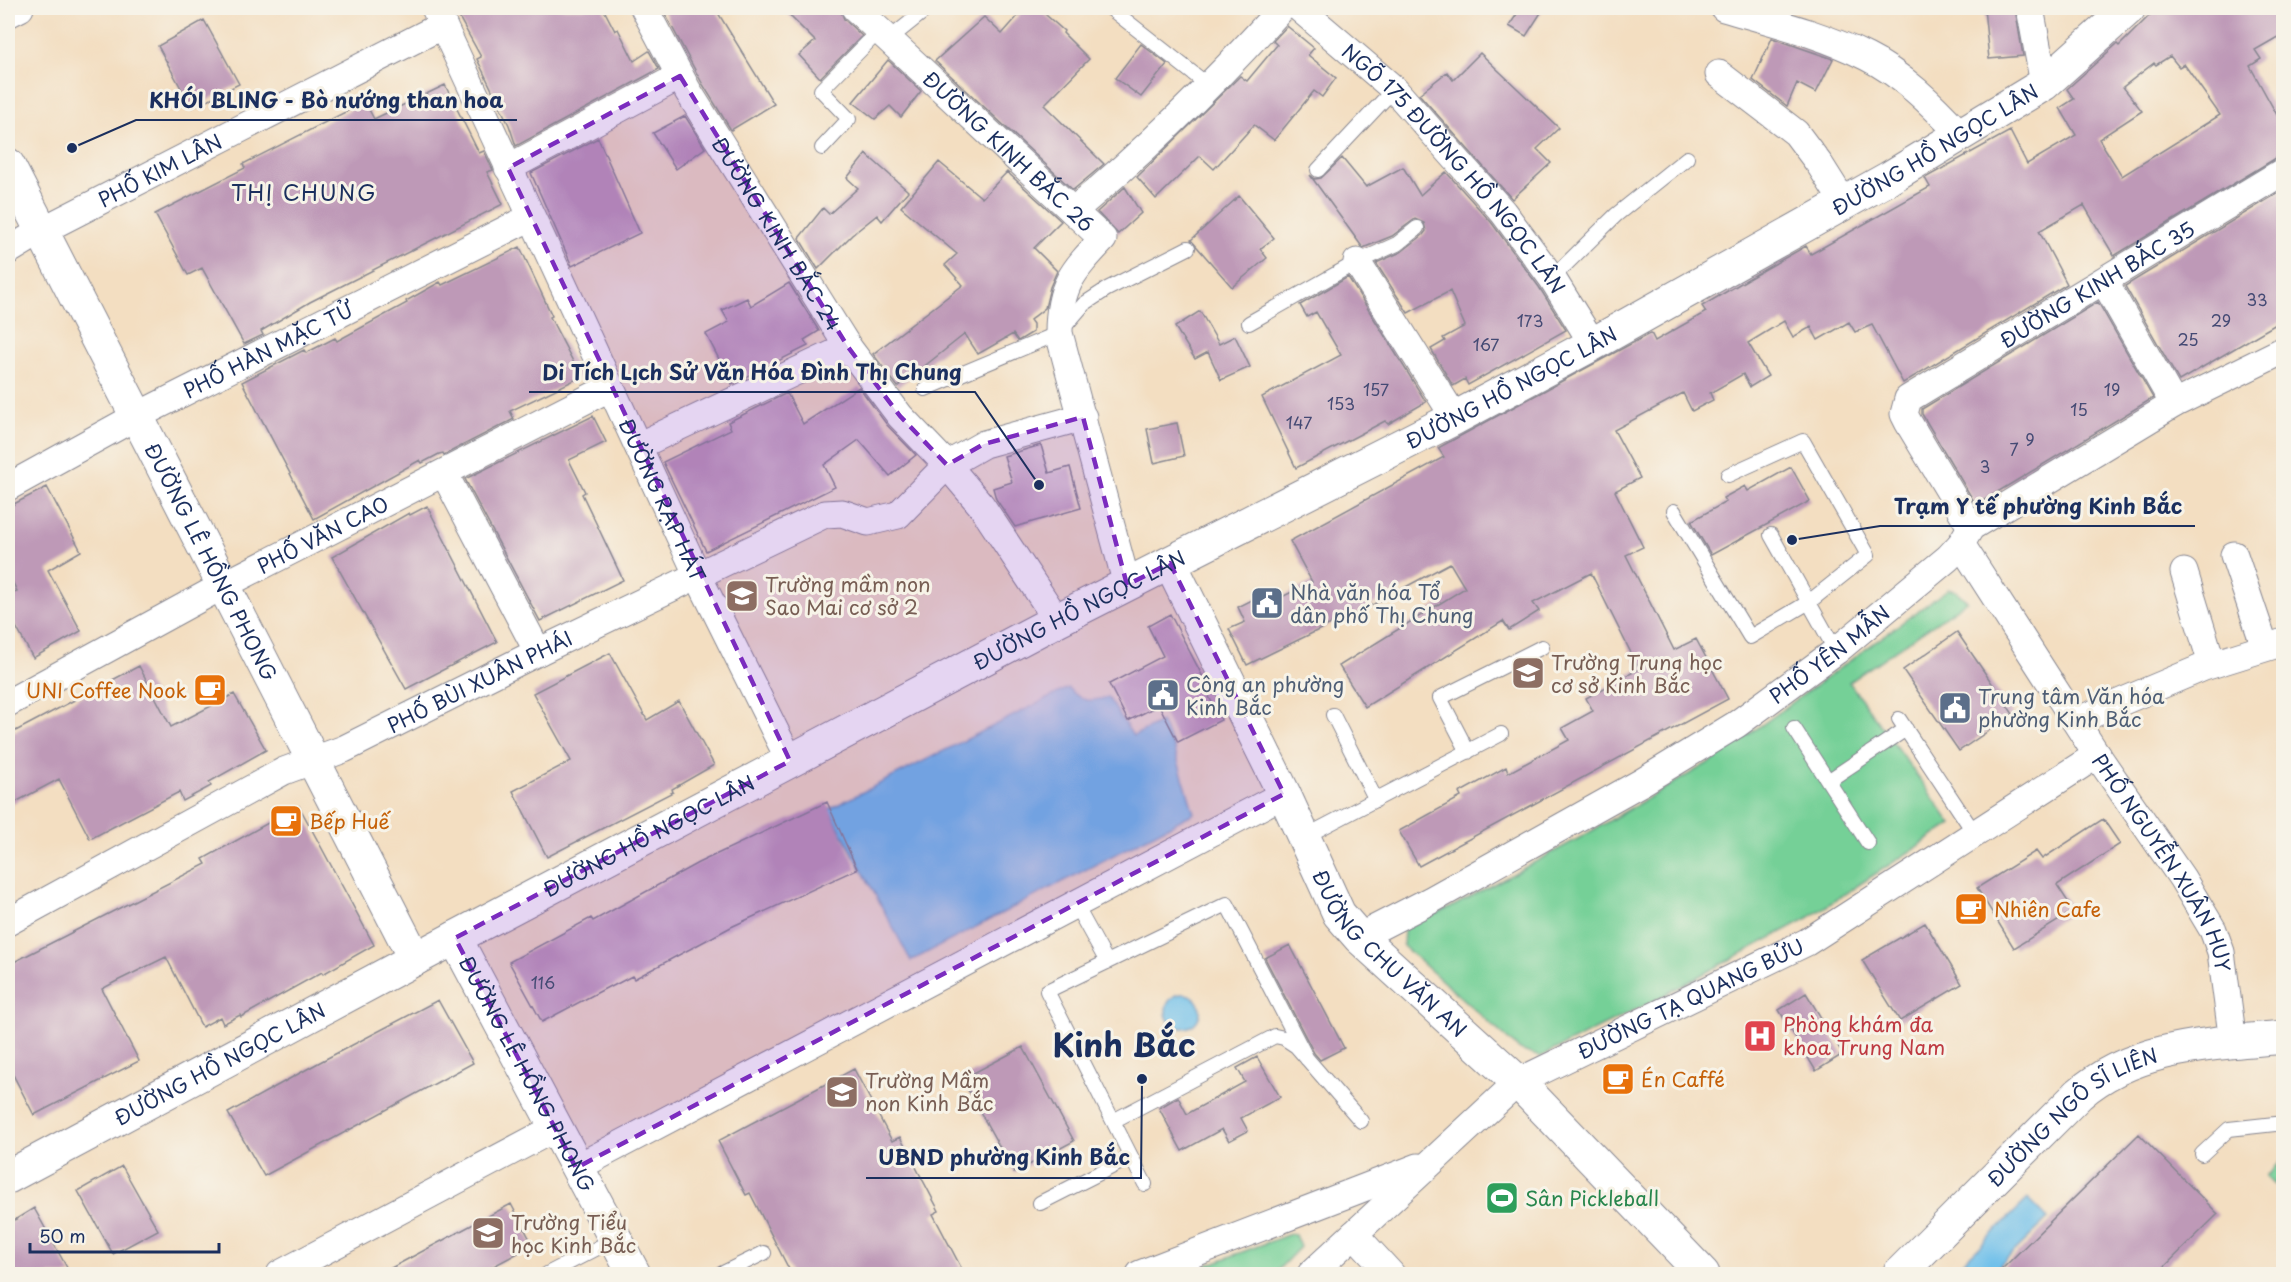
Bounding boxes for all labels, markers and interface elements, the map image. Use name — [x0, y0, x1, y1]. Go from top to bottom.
street label: NGÕ 175 ĐƯỜNG HỒ NGỌC LÂN — [1336, 36, 1573, 299]
street label: ĐƯỜNG KINH BẮC 26 — [916, 64, 1101, 239]
street label: ĐƯỜNG HỒ NGỌC LÂN — [1826, 76, 2044, 222]
callout: KHÓI BLING - Bò nướng than hoa — [136, 81, 517, 120]
text: KHÓI BLING - Bò nướng than hoa — [149, 83, 503, 115]
street label: PHỐ KIM LÂN — [93, 126, 227, 214]
street label: ĐƯỜNG KINH BẮC 24 — [705, 131, 849, 336]
district label: THỊ CHUNG — [231, 175, 377, 208]
street label: ĐƯỜNG KINH BẮC 35 — [1994, 214, 2200, 355]
house number: 33 — [2246, 287, 2268, 311]
street label: PHỐ HÀN MẶC TỬ — [178, 294, 359, 405]
house number: 173 — [1517, 308, 1543, 332]
house number: 29 — [2211, 308, 2231, 332]
street label: ĐƯỜNG HỒ NGỌC LÂN — [1400, 319, 1622, 456]
house number: 25 — [2177, 327, 2199, 351]
house number: 167 — [1473, 332, 1499, 356]
callout: Di Tích Lịch Sử Văn Hóa Đình Thị Chung — [529, 353, 975, 392]
text: Di Tích Lịch Sử Văn Hóa Đình Thị Chung — [542, 355, 962, 387]
house number: 157 — [1363, 377, 1389, 401]
house number: 19 — [2104, 377, 2120, 401]
house number: 153 — [1327, 391, 1355, 415]
house number: 15 — [2070, 397, 2088, 421]
house number: 147 — [1286, 410, 1312, 434]
street label: ĐƯỜNG RẠP HÁT — [612, 413, 714, 587]
house number: 9 — [2025, 427, 2035, 451]
street label: ĐƯỜNG LÊ HỒNG PHONG — [138, 437, 285, 686]
house number: 7 — [2009, 437, 2019, 461]
house number: 3 — [1980, 454, 1990, 478]
callout: Trạm Y tế phường Kinh Bắc — [1880, 487, 2195, 526]
street label: PHỐ VĂN CAO — [252, 488, 394, 581]
text: Trạm Y tế phường Kinh Bắc — [1894, 489, 2182, 521]
street label: ĐƯỜNG HỒ NGỌC LÂN — [967, 542, 1190, 677]
place label: Trường mầm non Sao Mai cơ sở 2 — [765, 569, 931, 622]
place label: Nhà văn hóa Tổ dân phố Thị Chung — [1290, 577, 1474, 630]
school or university icon: Trường mầm non Sao Mai cơ sở 2 — [724, 578, 760, 614]
public building icon: Nhà văn hóa Tổ dân phố Thị Chung — [1249, 585, 1285, 621]
street label: PHỐ YÊN MẪN — [1763, 598, 1896, 710]
street label: PHỐ BÙI XUÂN PHÁI — [382, 623, 577, 740]
place label: Trường Trung học cơ sở Kinh Bắc — [1551, 647, 1722, 700]
school or university icon: Trường Trung học cơ sở Kinh Bắc — [1510, 655, 1546, 691]
place label: Công an phường Kinh Bắc — [1186, 669, 1344, 722]
cafe icon: UNI Coffee Nook — [192, 672, 228, 708]
place label: UNI Coffee Nook — [26, 675, 187, 705]
public building icon: Công an phường Kinh Bắc — [1145, 677, 1181, 713]
place label: Trung tâm Văn hóa phường Kinh Bắc — [1978, 681, 2165, 734]
public building icon: Trung tâm Văn hóa phường Kinh Bắc — [1937, 690, 1973, 726]
street label: PHỐ NGUYỄN XUÂN HUY — [2085, 747, 2238, 974]
street label: ĐƯỜNG HỒ NGỌC LÂN — [538, 767, 760, 904]
cafe icon: Bếp Huế — [268, 803, 304, 839]
place label: Bếp Huế — [309, 806, 391, 836]
street label: ĐƯỜNG CHU VĂN AN — [1306, 865, 1474, 1044]
cafe icon: Nhiên Cafe — [1953, 891, 1989, 927]
place label: Nhiên Cafe — [1994, 894, 2101, 924]
street label: ĐƯỜNG TẠ QUANG BỬU — [1572, 931, 1809, 1066]
street label: ĐƯỜNG LÊ HỒNG PHONG — [452, 950, 603, 1198]
house number: 116 — [531, 970, 555, 994]
street label: ĐƯỜNG HỒ NGỌC LÂN — [109, 995, 330, 1133]
place label: Phòng khám đa khoa Trung Nam — [1783, 1009, 1945, 1062]
hospital icon: Phòng khám đa khoa Trung Nam — [1742, 1018, 1778, 1054]
district label: Kinh Bắc — [1052, 1020, 1196, 1068]
street label: ĐƯỜNG NGÔ SĨ LIÊN — [1980, 1040, 2161, 1193]
cafe icon: Én Caffé — [1600, 1061, 1636, 1097]
place label: Én Caffé — [1641, 1064, 1725, 1094]
place label: Trường Mầm non Kinh Bắc — [865, 1065, 993, 1118]
school or university icon: Trường Mầm non Kinh Bắc — [824, 1074, 860, 1110]
callout: UBND phường Kinh Bắc — [866, 1139, 1141, 1178]
text: UBND phường Kinh Bắc — [878, 1140, 1130, 1172]
sports icon: Sân Pickleball — [1484, 1180, 1520, 1216]
place label: Sân Pickleball — [1525, 1183, 1659, 1213]
place label: Trường Tiểu học Kinh Bắc — [511, 1207, 636, 1260]
school or university icon: Trường Tiểu học Kinh Bắc — [470, 1215, 506, 1251]
scale bar — [30, 1216, 219, 1254]
text: 50 m — [39, 1222, 86, 1249]

